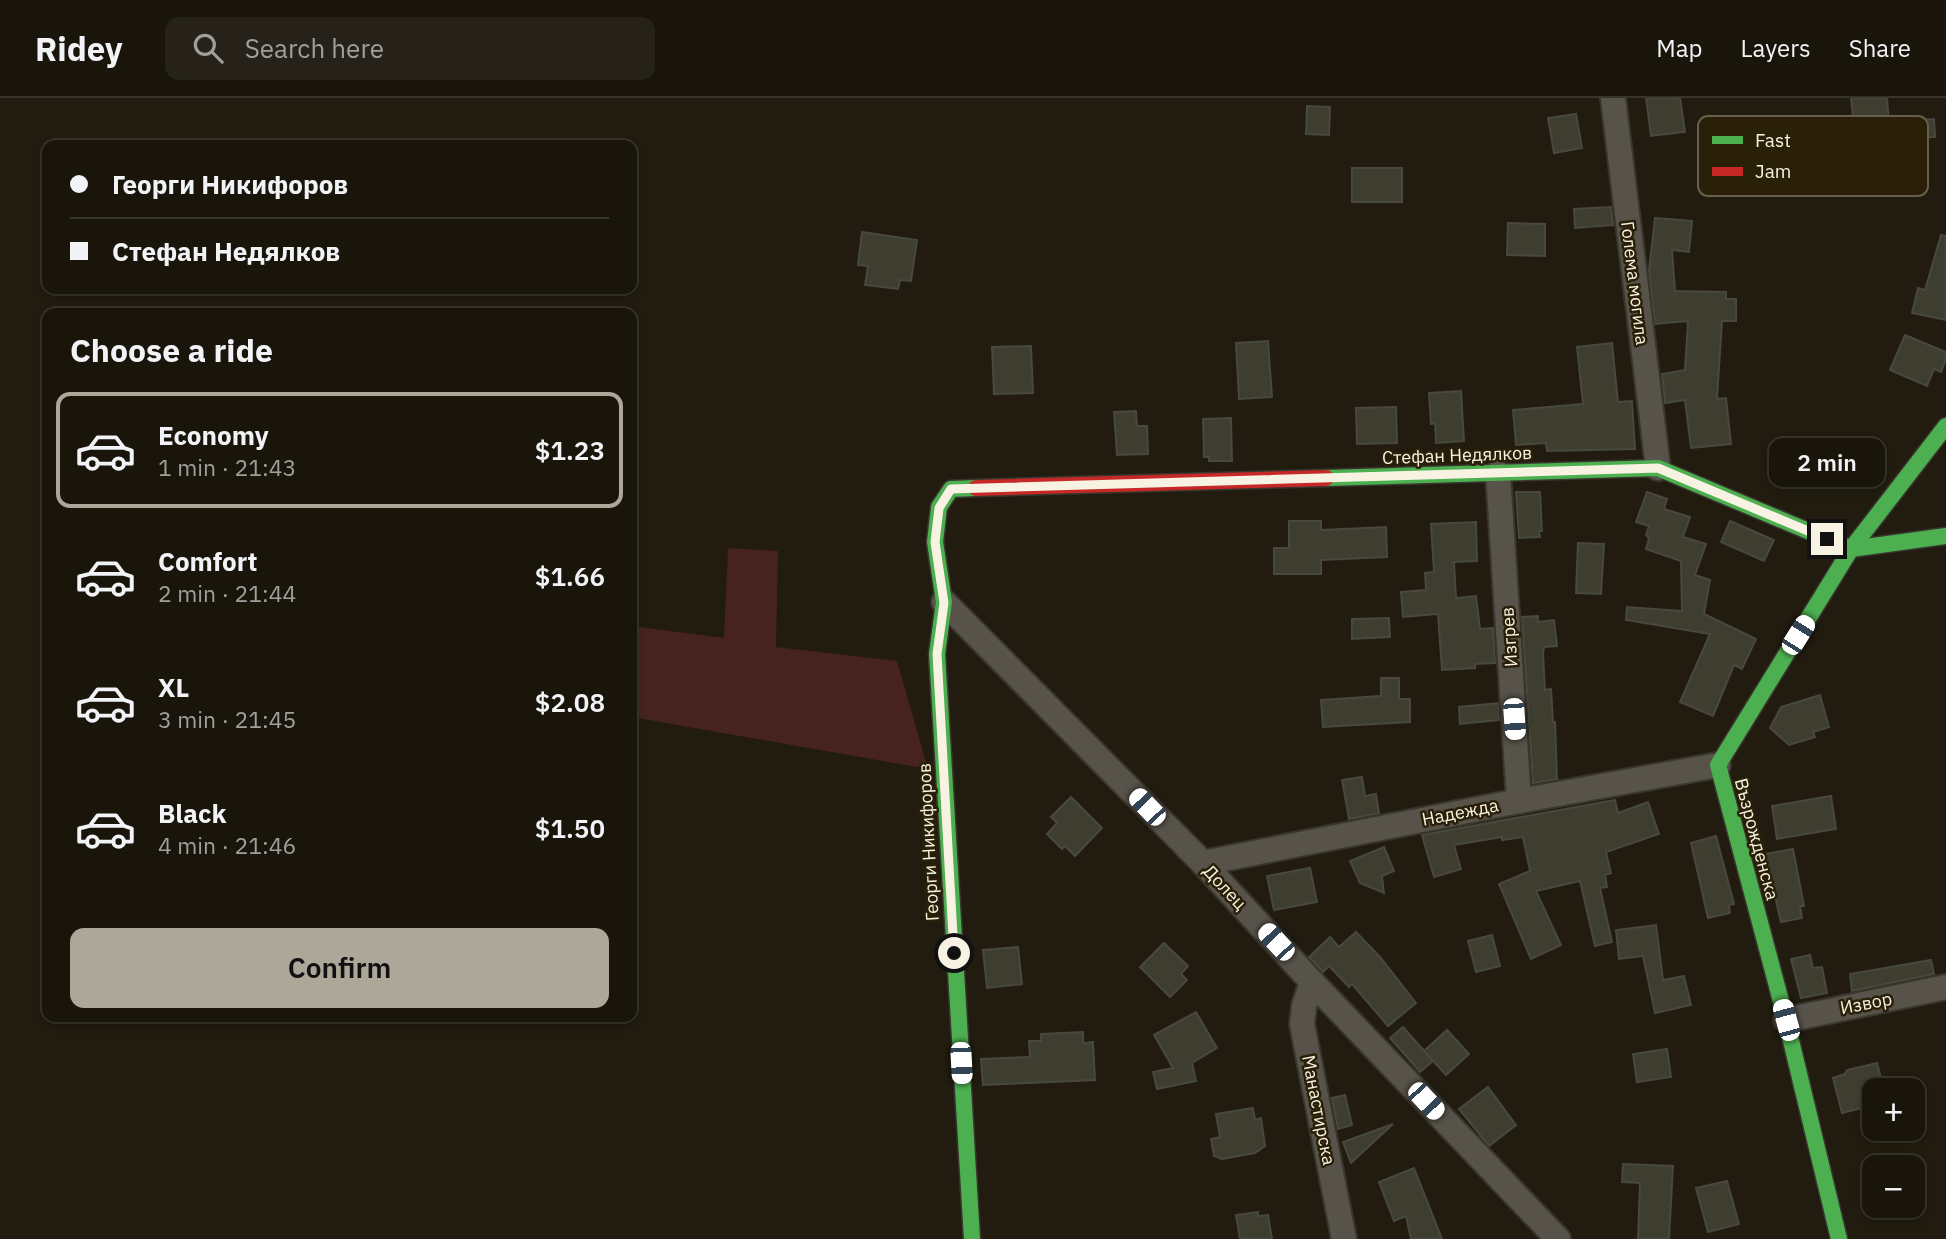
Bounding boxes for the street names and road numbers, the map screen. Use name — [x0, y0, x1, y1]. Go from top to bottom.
street label: Голема могила — [1616, 220, 1654, 347]
street label: Стефан Недялков — [1382, 441, 1532, 469]
street label: Изгрев — [1495, 606, 1523, 668]
street label: Георги Никифоров — [912, 762, 944, 922]
street label: Възрожденска — [1730, 775, 1784, 903]
street label: Надежда — [1420, 793, 1501, 831]
street label: Долец — [1198, 859, 1252, 915]
street label: Извор — [1838, 987, 1894, 1019]
street label: Манастирска — [1297, 1053, 1341, 1167]

